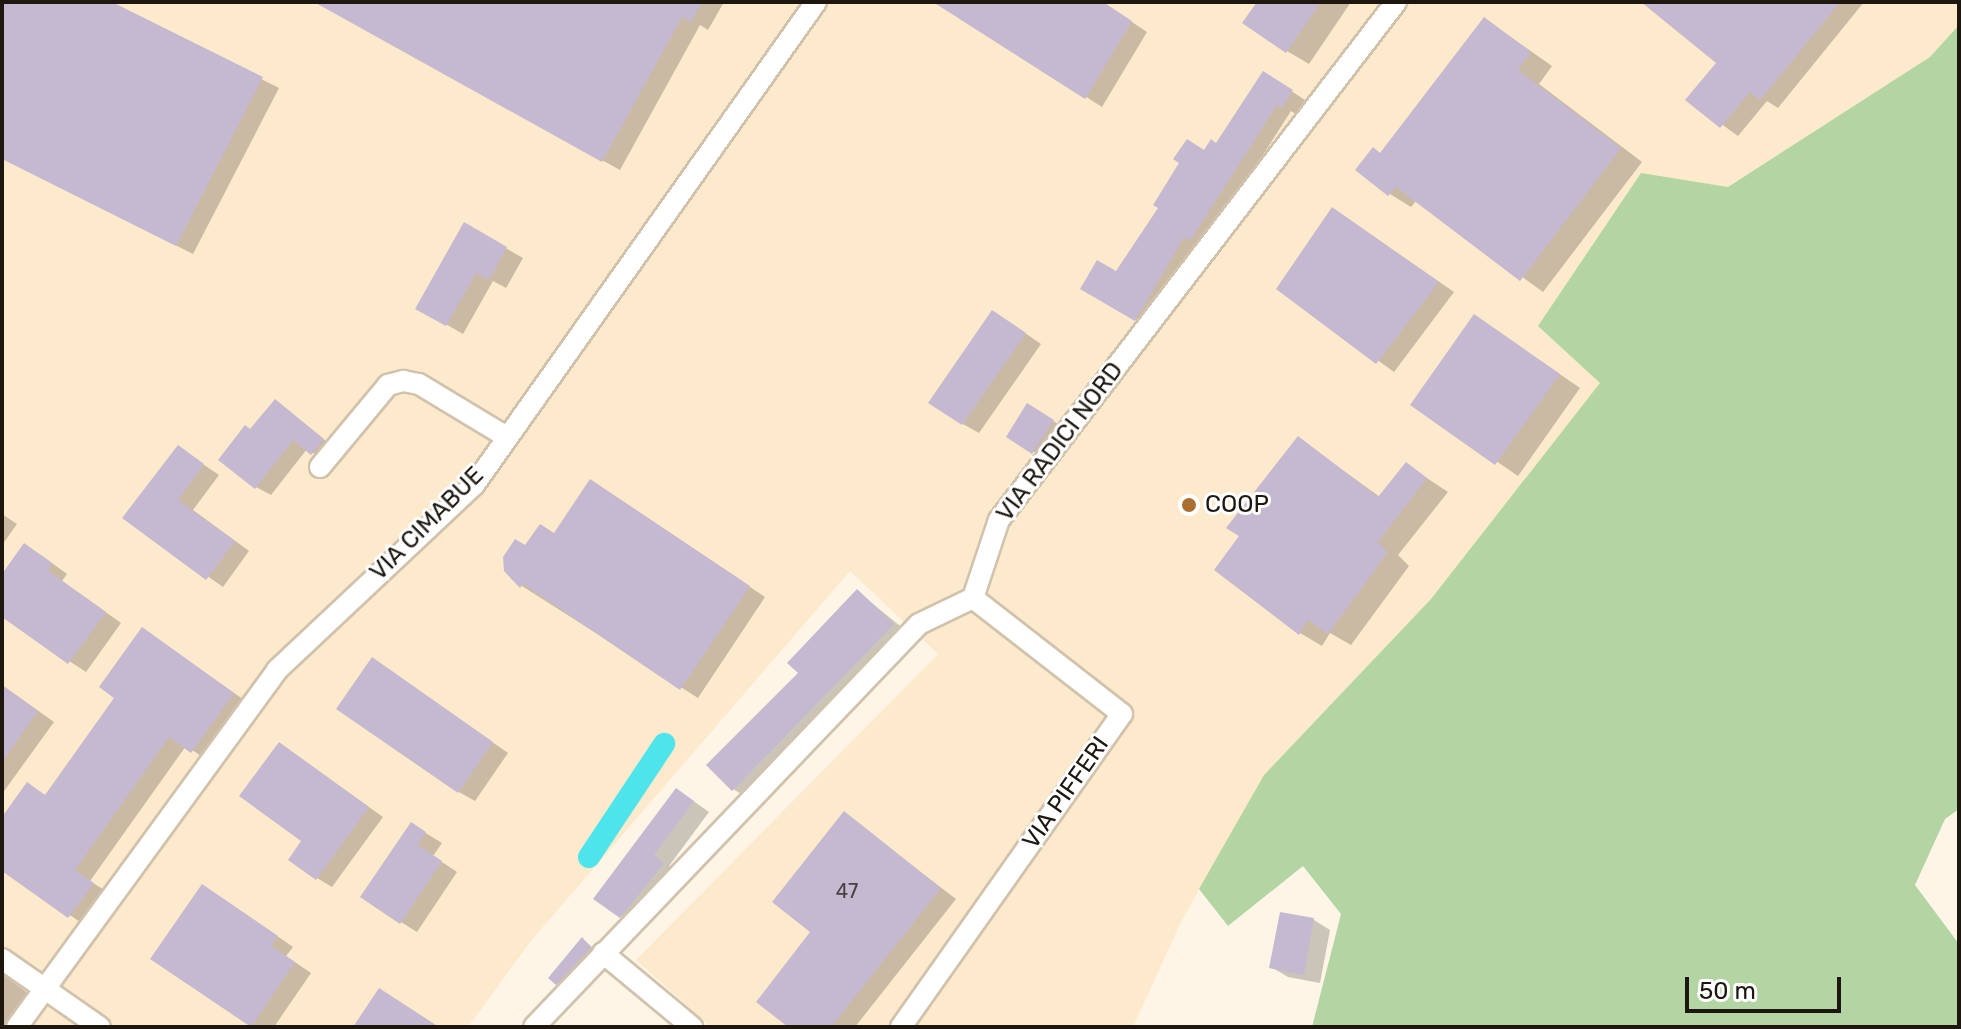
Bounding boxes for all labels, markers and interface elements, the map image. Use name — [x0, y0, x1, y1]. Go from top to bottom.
street label: VIA RADICI NORD — [991, 356, 1129, 528]
street label: VIA CIMABUE — [364, 461, 490, 587]
place label: COOP — [1205, 491, 1269, 519]
marker: COOP — [1180, 496, 1198, 514]
street label: VIA PIFFERI — [1017, 731, 1115, 855]
house number: 47 — [836, 879, 858, 903]
scale bar — [1689, 961, 1845, 1011]
text: 50 m — [1699, 977, 1756, 1005]

